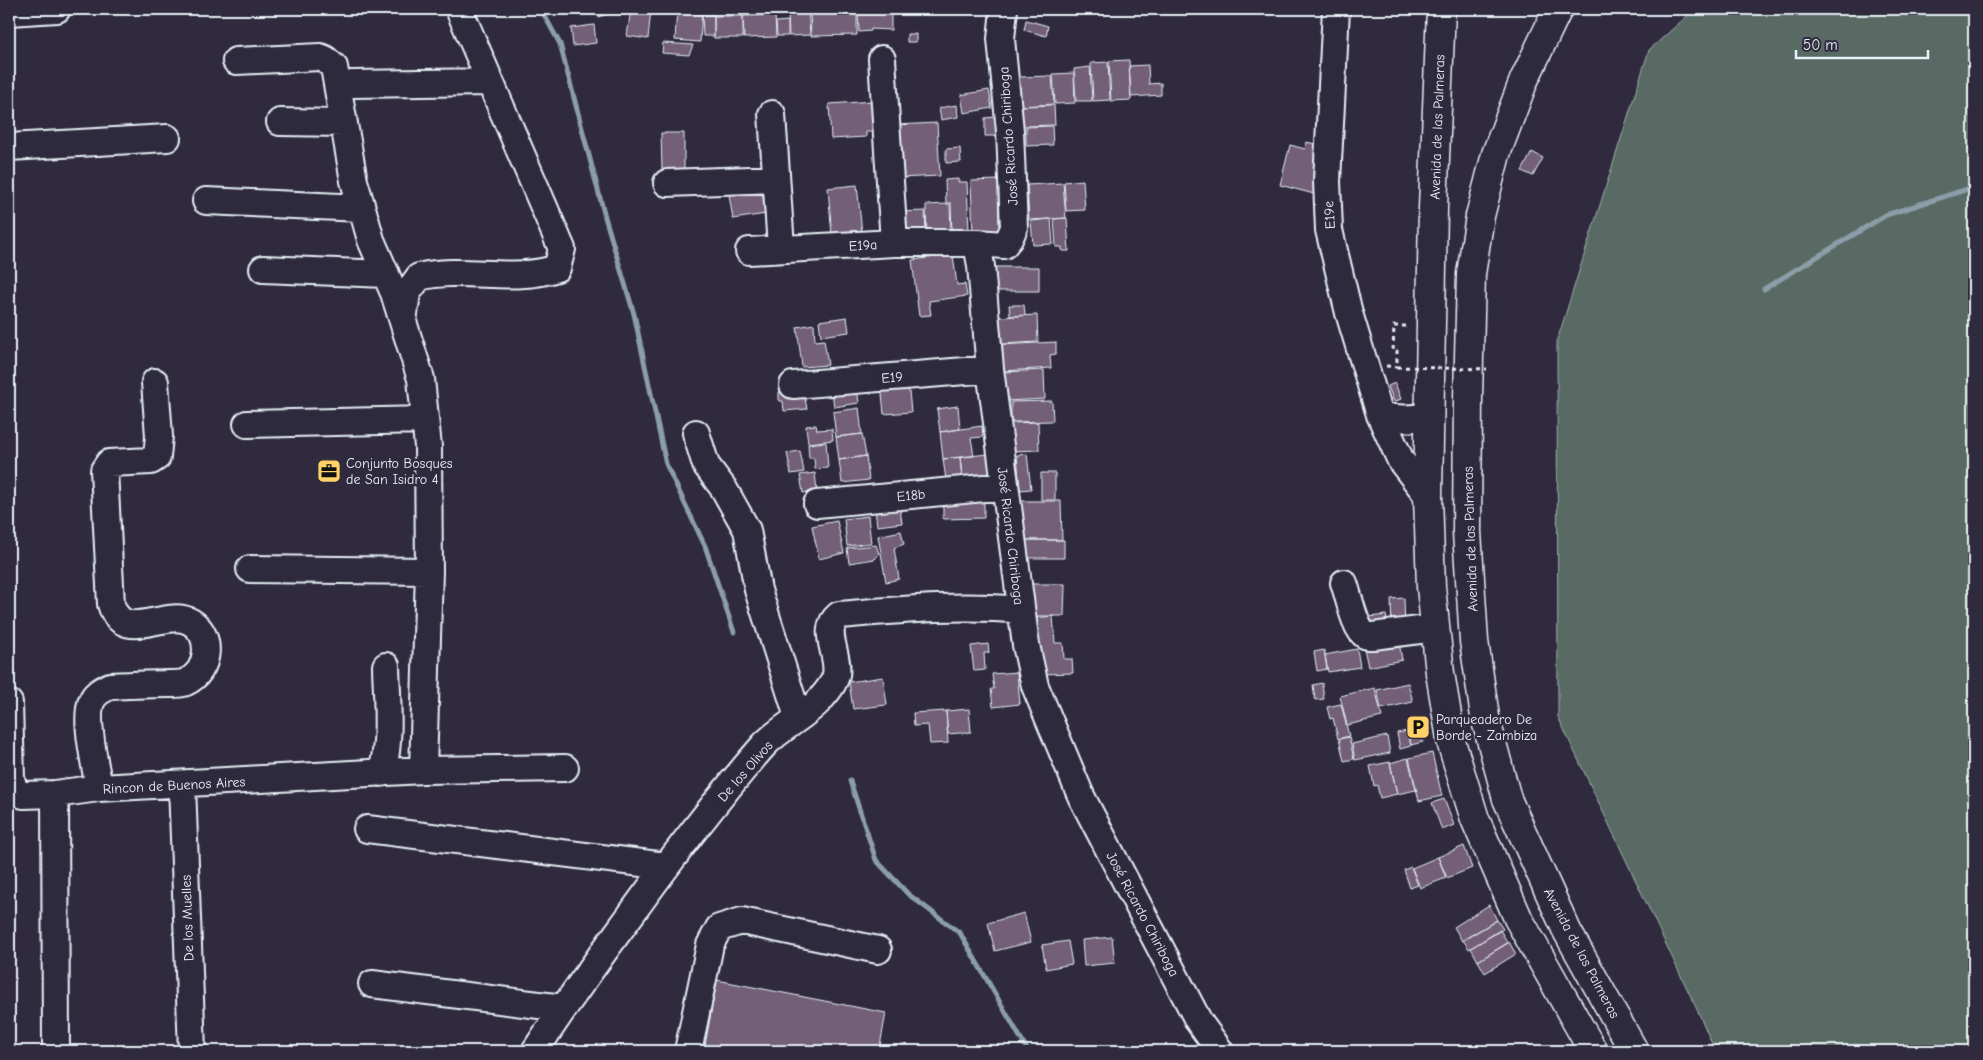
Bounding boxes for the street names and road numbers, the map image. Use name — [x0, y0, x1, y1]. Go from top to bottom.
street label: Avenida de las Palmeras — [1426, 54, 1449, 200]
street label: José Ricardo Chiriboga — [995, 66, 1022, 206]
street label: E19e — [1320, 200, 1339, 230]
street label: E19a — [848, 236, 878, 255]
street label: E19 — [881, 368, 903, 387]
street label: José Ricardo Chiriboga — [994, 466, 1027, 606]
street label: Avenida de las Palmeras — [1459, 466, 1482, 612]
street label: E18b — [896, 486, 926, 505]
street label: De los Olivos — [714, 737, 777, 805]
street label: Rincon de Buenos Aires — [102, 773, 246, 798]
street label: José Ricardo Chiriboga — [1102, 849, 1183, 980]
street label: De los Muelles — [177, 874, 197, 961]
street label: Avenida de las Palmeras — [1540, 885, 1623, 1022]

